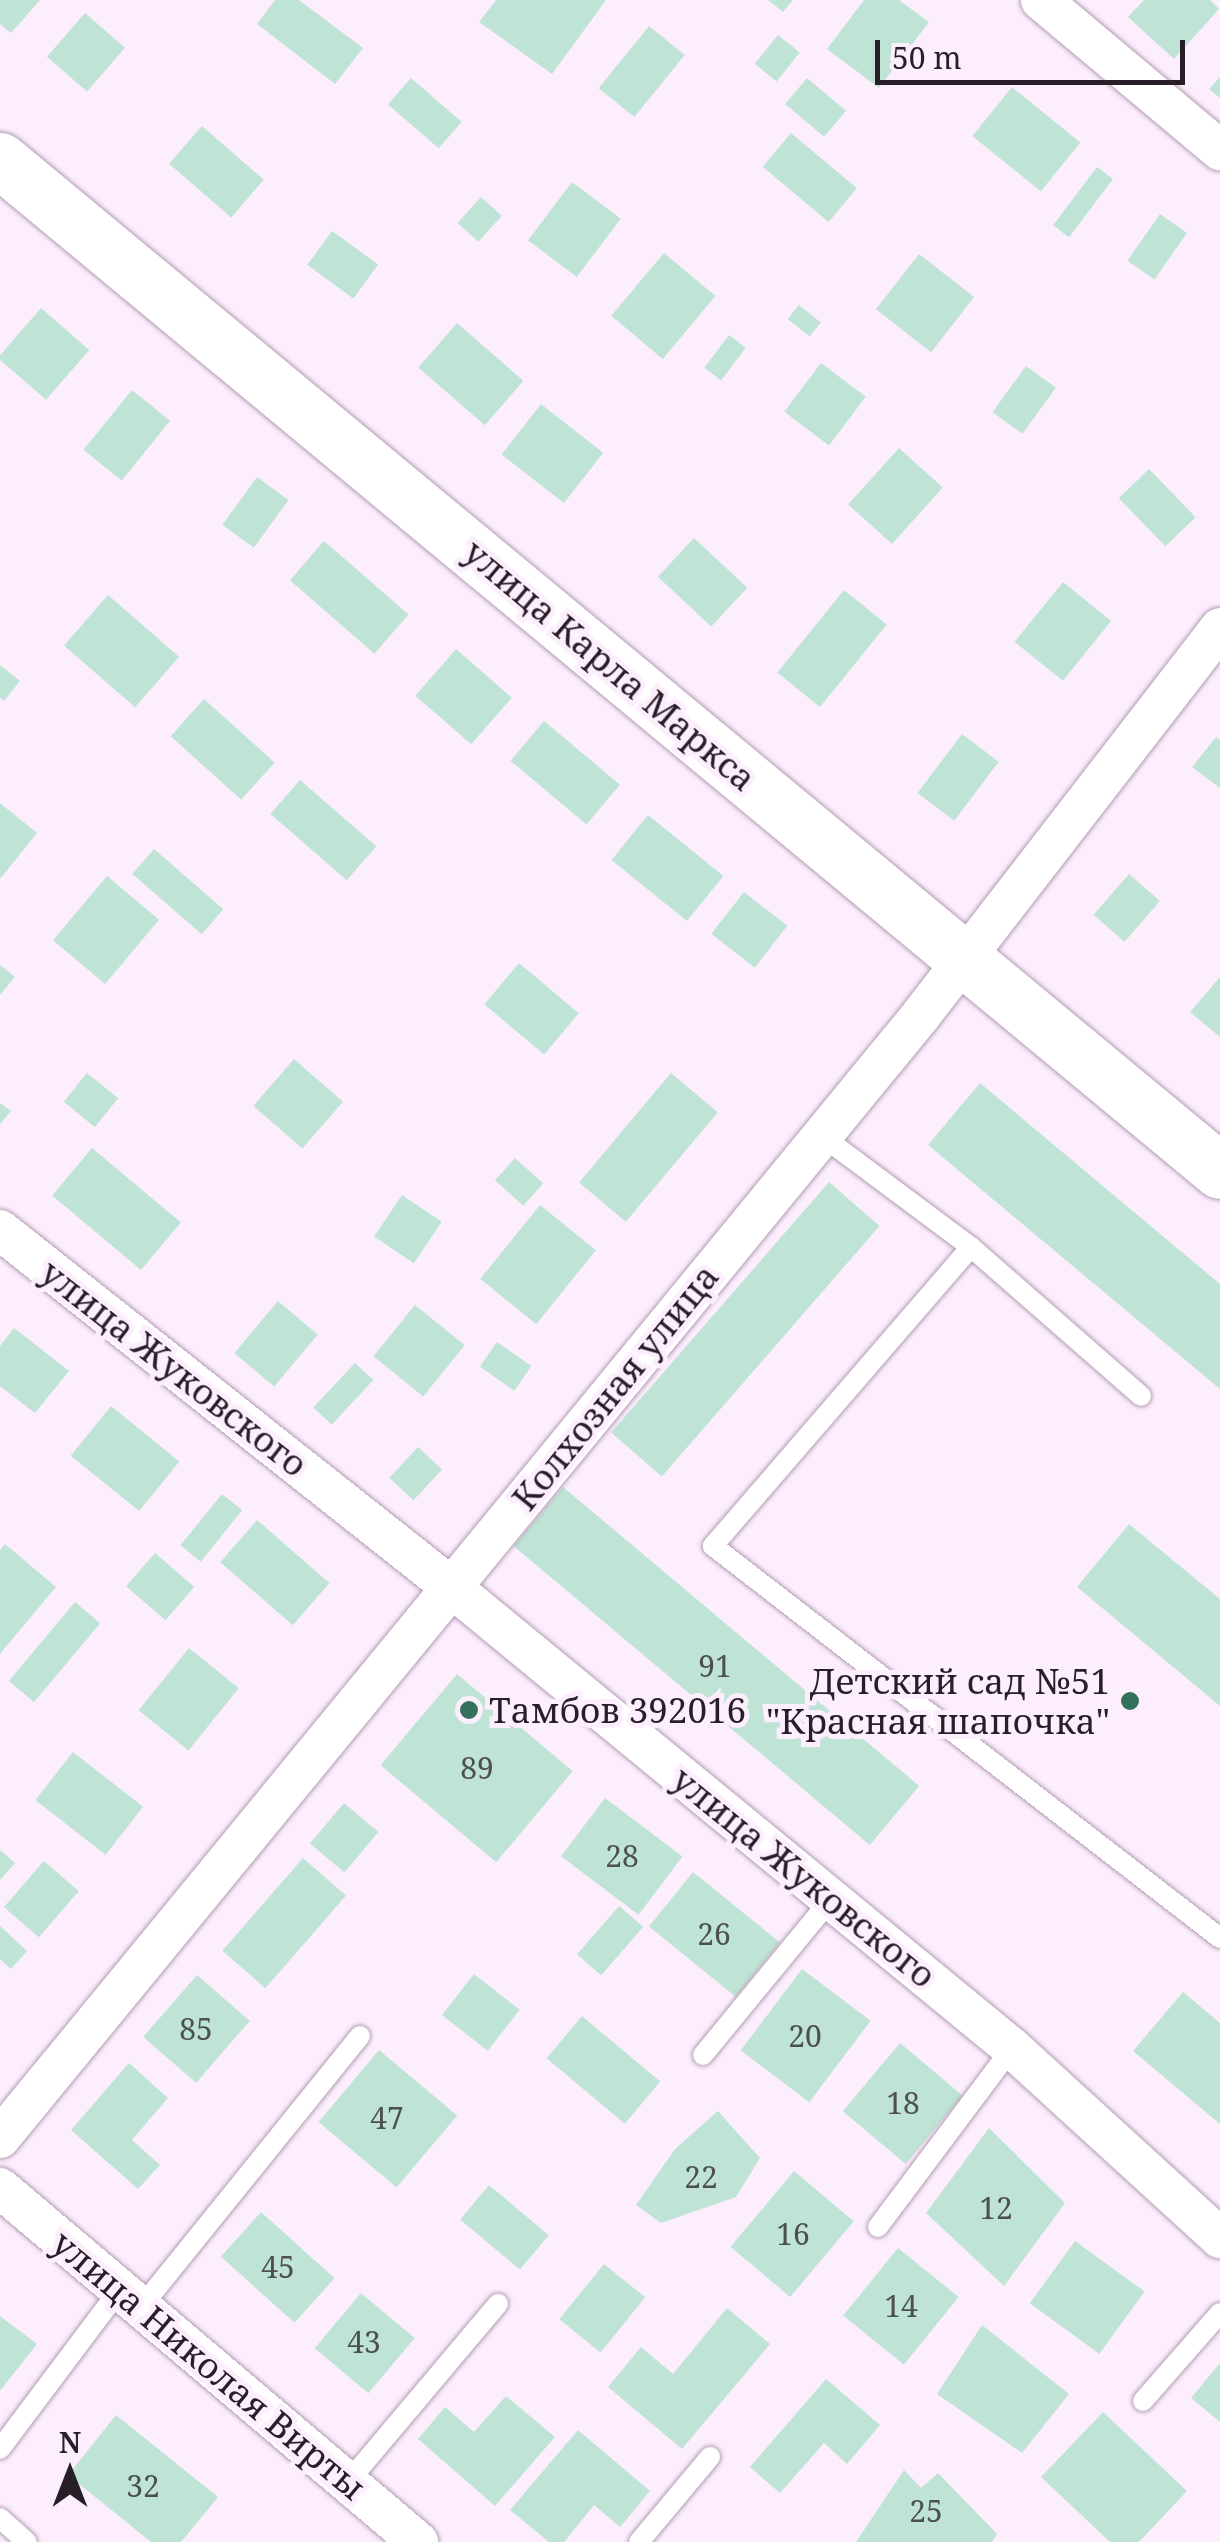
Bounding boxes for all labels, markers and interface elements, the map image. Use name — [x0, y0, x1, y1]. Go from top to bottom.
scale bar — [880, 20, 1190, 82]
text: 50 m — [892, 37, 962, 78]
street label: улица Карла Маркса — [456, 531, 764, 799]
street label: улица Жуковского — [32, 1251, 316, 1485]
street label: Колхозная улица — [503, 1256, 727, 1518]
house number: 91 — [698, 1648, 732, 1684]
place label: Детский сад №51 "Красная шапочка" — [766, 1660, 1110, 1742]
place label: Тамбов 392016 — [489, 1689, 746, 1731]
marker: Детский сад №51 "Красная шапочка" — [1119, 1690, 1141, 1712]
marker: Тамбов 392016 — [458, 1699, 480, 1721]
house number: 89 — [460, 1750, 494, 1786]
street label: улица Жуковского — [664, 1758, 944, 1996]
house number: 28 — [605, 1838, 639, 1874]
house number: 26 — [697, 1916, 731, 1952]
house number: 85 — [179, 2011, 213, 2047]
house number: 20 — [788, 2018, 822, 2054]
house number: 18 — [886, 2085, 920, 2121]
house number: 47 — [370, 2100, 404, 2136]
house number: 22 — [684, 2159, 718, 2195]
house number: 12 — [979, 2190, 1013, 2226]
house number: 16 — [776, 2216, 810, 2252]
street label: улица Николая Вирты — [44, 2222, 374, 2508]
house number: 45 — [261, 2249, 295, 2285]
house number: 14 — [884, 2288, 918, 2324]
house number: 43 — [347, 2324, 381, 2360]
north arrow — [20, 2422, 120, 2522]
text: N — [59, 2423, 81, 2461]
house number: 32 — [126, 2468, 160, 2504]
house number: 25 — [909, 2493, 943, 2529]

